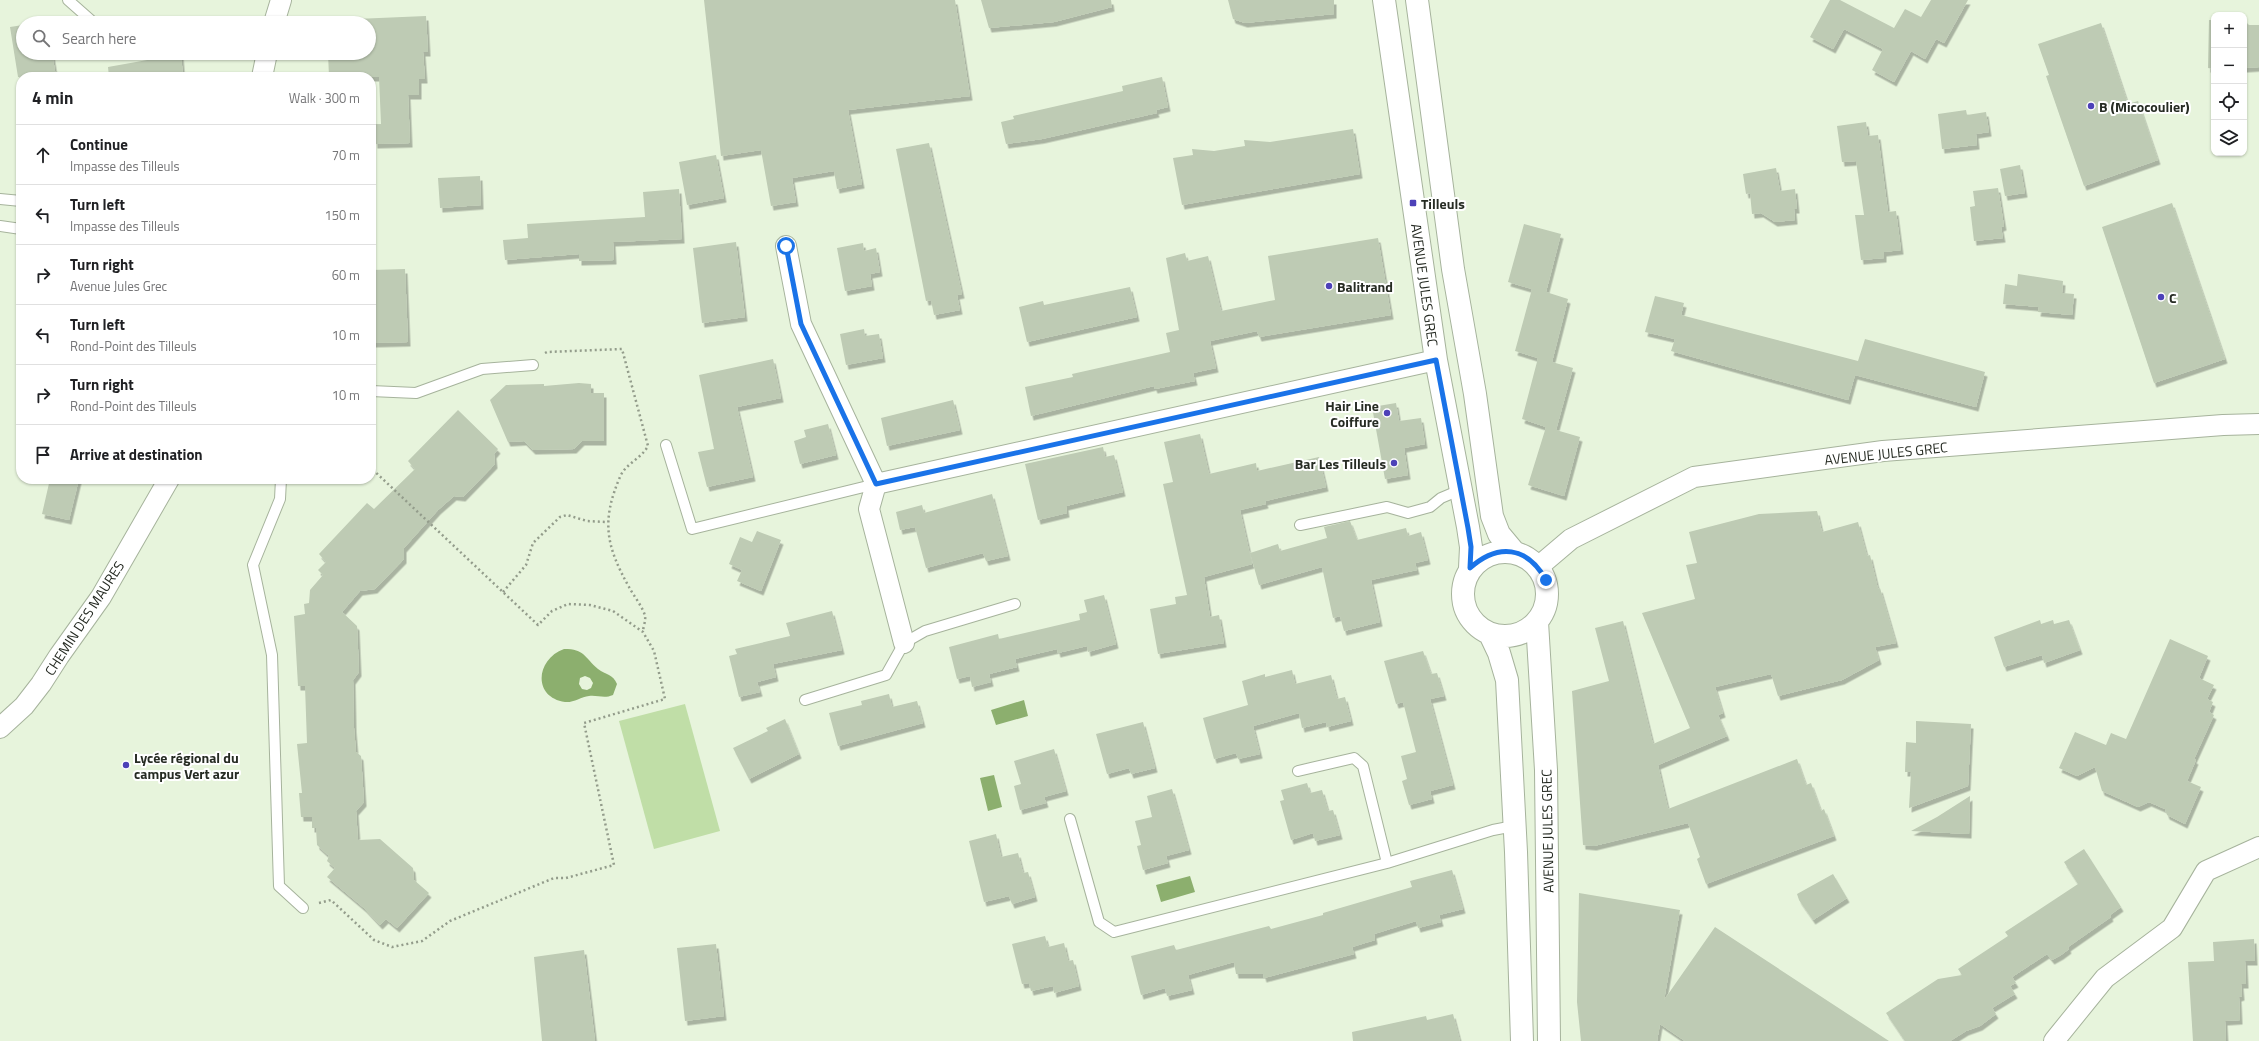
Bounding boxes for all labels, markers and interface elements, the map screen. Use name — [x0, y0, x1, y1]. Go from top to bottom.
map controls — [2211, 12, 2247, 156]
button: + — [2211, 12, 2247, 48]
search box — [16, 16, 376, 60]
icon: search — [30, 27, 52, 49]
text: Search here — [62, 27, 136, 50]
button: − — [2211, 48, 2247, 84]
button: locate — [2211, 84, 2247, 120]
text: 4 min — [32, 85, 73, 111]
text: Walk · 300 m — [289, 88, 360, 108]
place label: B (Micocoulier) — [2099, 96, 2189, 117]
marker: B (Micocoulier) — [2086, 101, 2096, 111]
button: layers — [2211, 120, 2247, 156]
text: Continue — [70, 133, 128, 156]
icon: ahead — [32, 144, 54, 166]
text: 70 m — [332, 145, 360, 165]
text: Impasse des Tilleuls — [70, 156, 180, 176]
text: Turn left — [70, 193, 125, 216]
place label: Tilleuls — [1421, 193, 1465, 214]
marker: Tilleuls — [1408, 198, 1418, 208]
icon: left — [32, 204, 54, 226]
text: 150 m — [324, 205, 360, 225]
text: Impasse des Tilleuls — [70, 216, 180, 236]
street label: AVENUE JULES GREC — [1406, 222, 1444, 348]
route start — [777, 237, 795, 255]
text: Turn right — [70, 253, 134, 276]
icon: right — [32, 264, 54, 286]
text: 60 m — [332, 265, 360, 285]
text: Avenue Jules Grec — [70, 276, 167, 296]
place label: Balitrand — [1337, 276, 1393, 297]
marker: Balitrand — [1324, 281, 1334, 291]
place label: C — [2169, 287, 2177, 308]
marker: C — [2156, 292, 2166, 302]
text: Turn left — [70, 313, 125, 336]
icon: left — [32, 324, 54, 346]
text: 10 m — [332, 325, 360, 345]
text: Rond-Point des Tilleuls — [70, 336, 197, 356]
text: Turn right — [70, 373, 134, 396]
icon: right — [32, 384, 54, 406]
text: 10 m — [332, 385, 360, 405]
place label: Hair Line Coiffure — [1325, 395, 1379, 432]
text: Rond-Point des Tilleuls — [70, 396, 197, 416]
marker: Hair Line Coiffure — [1382, 408, 1392, 418]
street label: AVENUE JULES GREC — [1823, 436, 1949, 470]
text: Arrive at destination — [70, 443, 203, 466]
icon: arrive — [32, 444, 54, 466]
place label: Bar Les Tilleuls — [1295, 453, 1386, 474]
marker: Bar Les Tilleuls — [1389, 458, 1399, 468]
street label: CHEMIN DES MAURES — [39, 557, 129, 679]
route end — [1537, 571, 1555, 589]
place label: Lycée régional du campus Vert azur — [134, 747, 239, 784]
marker: Lycée régional du campus Vert azur — [121, 760, 131, 770]
street label: AVENUE JULES GREC — [1535, 769, 1559, 893]

